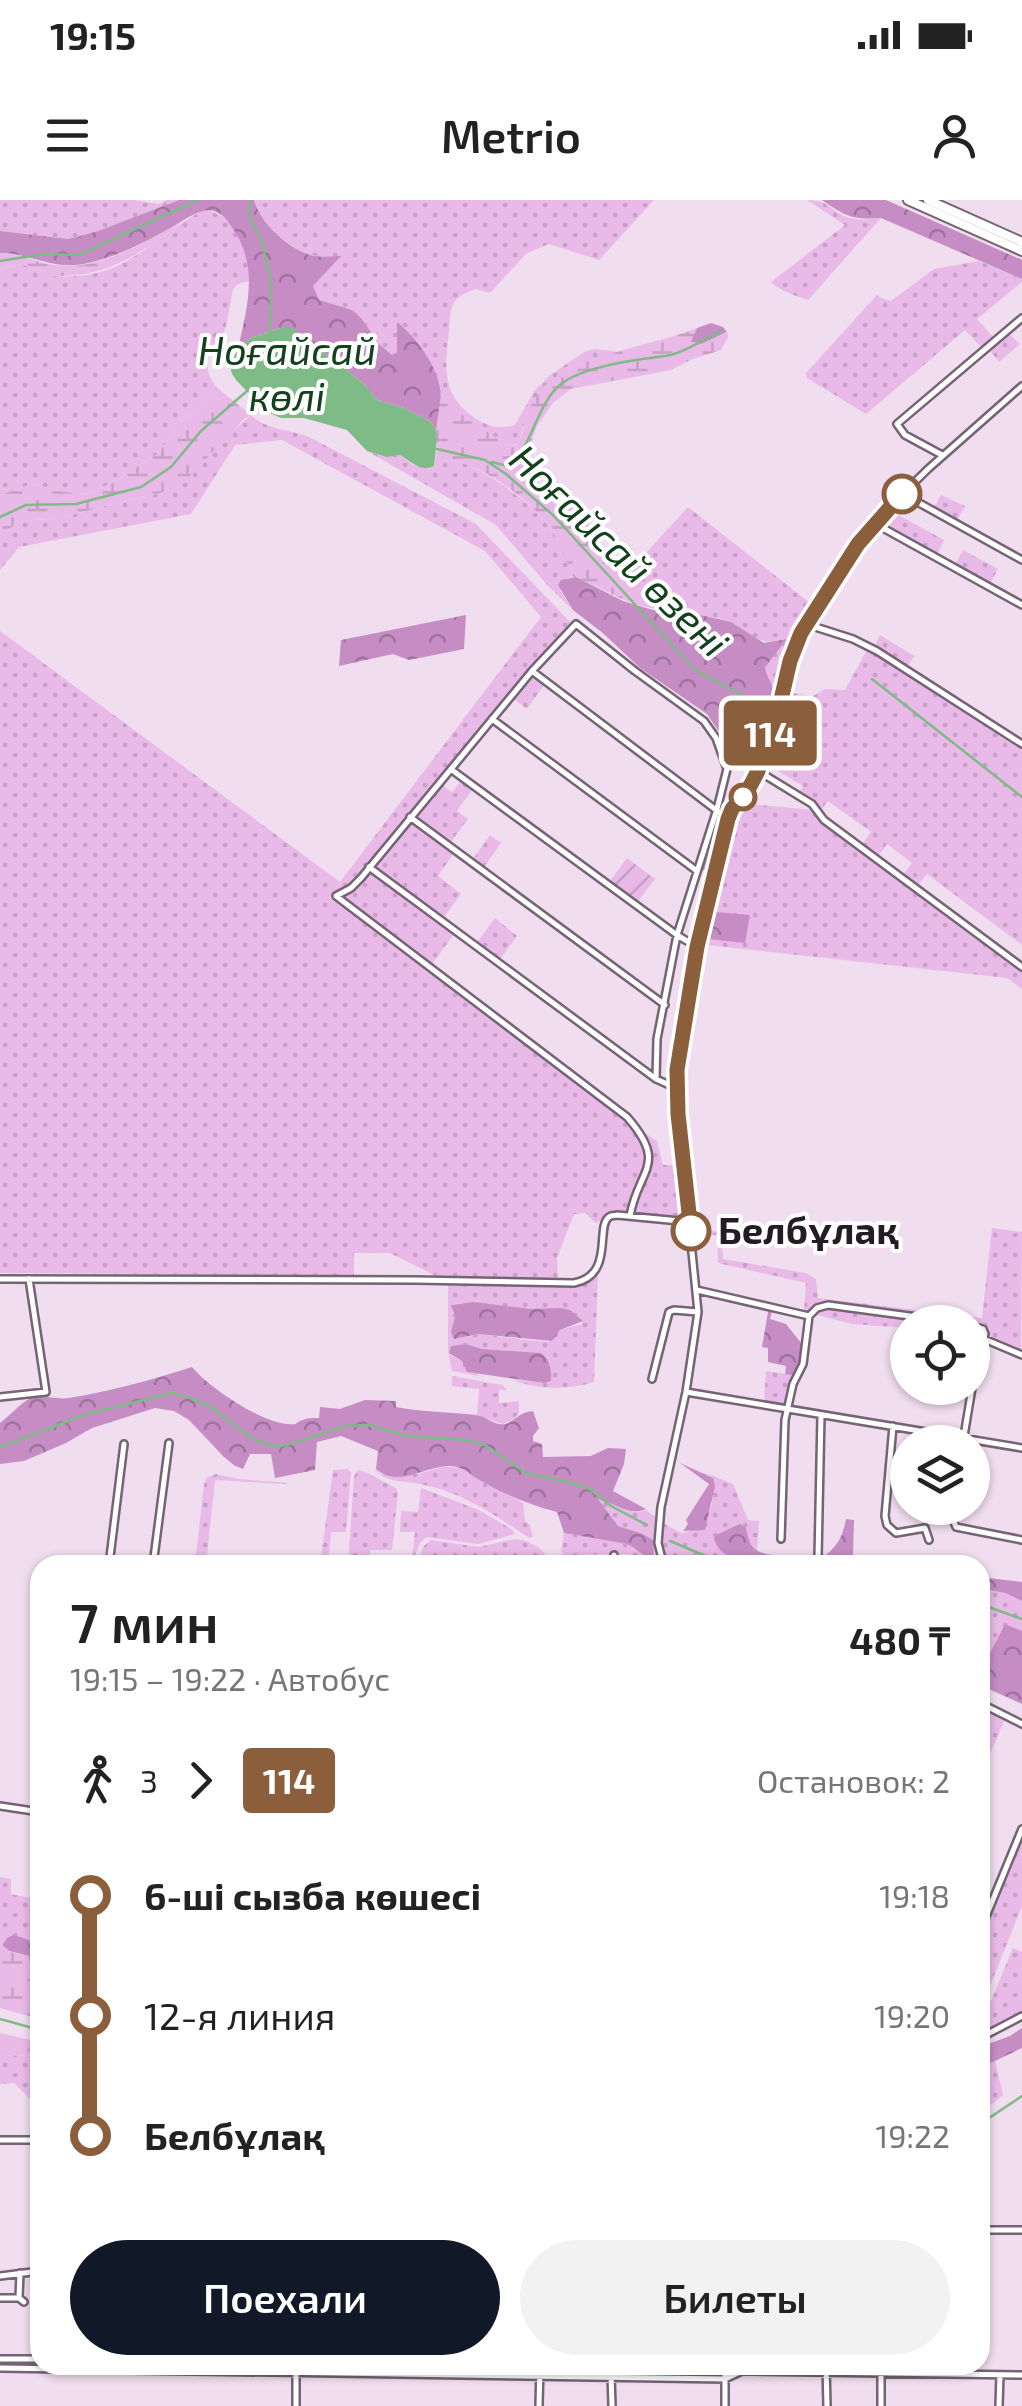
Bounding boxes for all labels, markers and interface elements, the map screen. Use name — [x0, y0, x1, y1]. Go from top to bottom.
text: 19:15 — [50, 12, 136, 58]
icon: menu — [40, 108, 95, 163]
text: Metrio — [441, 108, 581, 162]
icon: person — [927, 108, 982, 163]
water label: Ноғайсай көлі — [198, 325, 376, 419]
water label: Ноғайсай өзені — [501, 433, 739, 666]
unlabelled marker — [883, 475, 921, 513]
line badge: 114 — [712, 700, 828, 766]
text: 114 — [744, 712, 796, 754]
unlabelled marker — [730, 784, 756, 810]
place label: Белбұлақ — [718, 1206, 899, 1252]
marker: Белбұлақ — [672, 1212, 710, 1250]
map controls — [890, 1305, 990, 1525]
button: locate — [890, 1305, 990, 1405]
button: layers — [890, 1425, 990, 1525]
text: 7 мин — [70, 1588, 219, 1654]
text: 480 ₸ — [849, 1617, 950, 1663]
text: 19:15 – 19:22 · Автобус — [70, 1659, 390, 1697]
icon: walk — [70, 1753, 125, 1808]
icon: forward — [173, 1753, 228, 1808]
text: 114 — [263, 1759, 315, 1801]
text: 3 — [140, 1761, 158, 1799]
text: Остановок: 2 — [757, 1761, 950, 1799]
text: 6-ші сызба көшесі — [144, 1872, 481, 1918]
text: 19:18 — [879, 1876, 950, 1914]
text: 12-я линия — [144, 1992, 335, 2038]
text: 19:20 — [874, 1996, 950, 2034]
text: Белбұлақ — [144, 2112, 324, 2158]
text: 19:22 — [875, 2116, 950, 2154]
button: Поехали — [70, 2240, 500, 2355]
button: Билеты — [520, 2240, 950, 2355]

